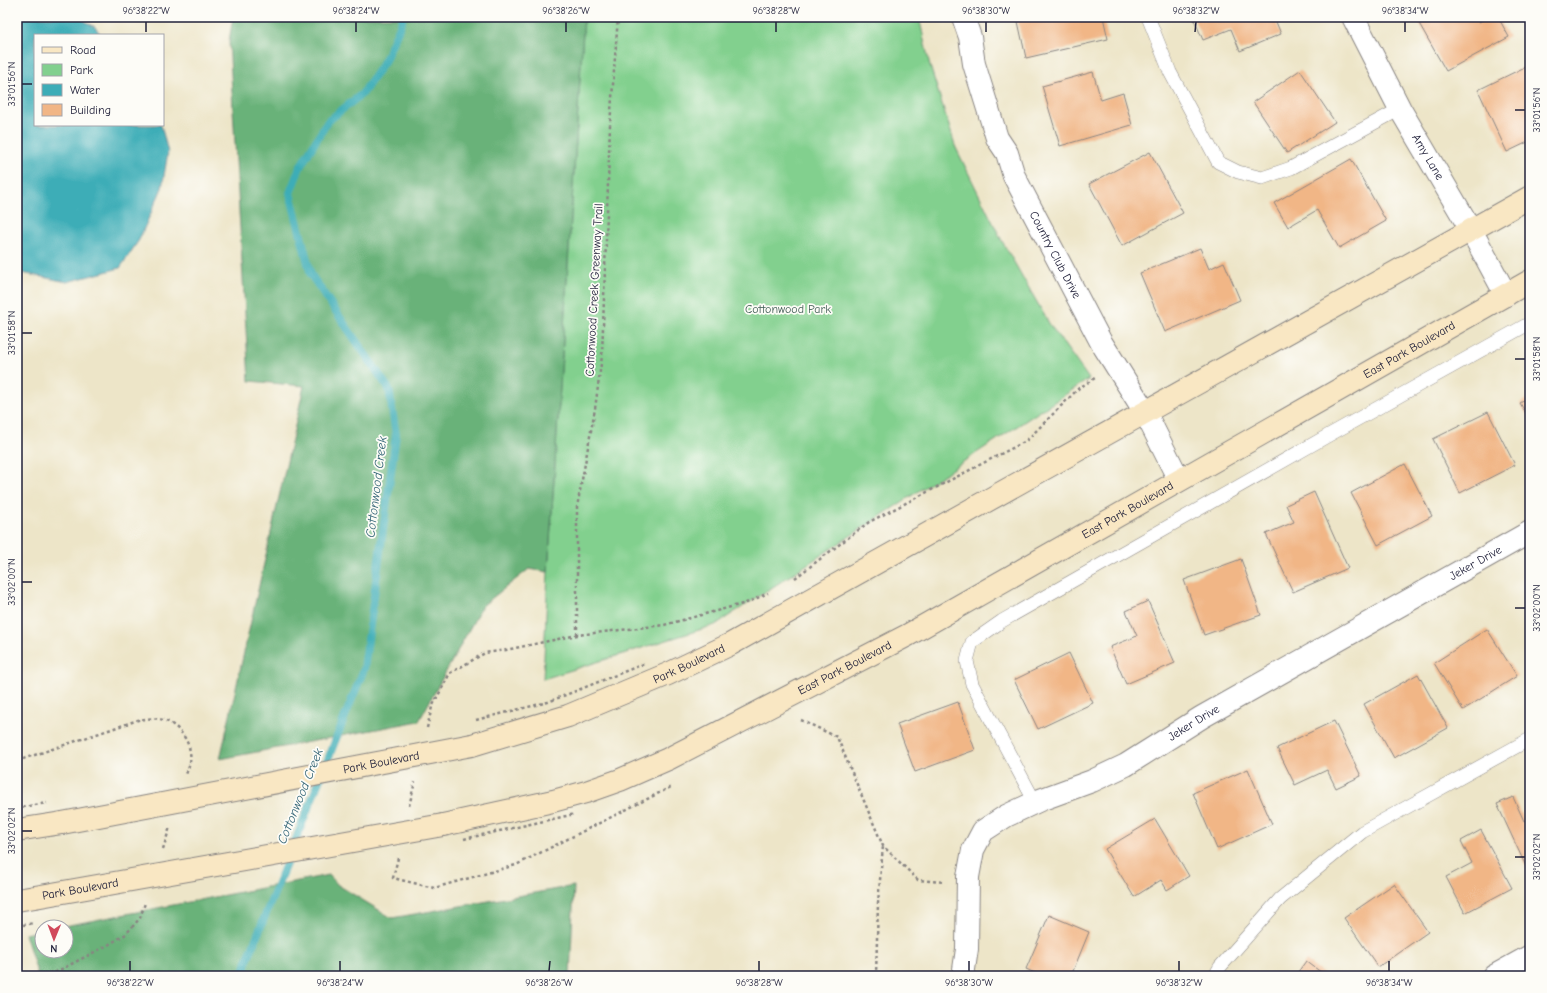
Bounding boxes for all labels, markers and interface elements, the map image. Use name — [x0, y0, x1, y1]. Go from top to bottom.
text: 96°38'22"W — [122, 5, 170, 17]
text: 96°38'24"W — [333, 5, 380, 17]
text: 96°38'26"W — [542, 5, 590, 17]
text: 96°38'28"W — [752, 5, 800, 17]
text: 96°38'30"W — [962, 5, 1010, 17]
text: 96°38'32"W — [1172, 5, 1220, 17]
text: 96°38'34"W — [1382, 5, 1429, 17]
legend — [34, 34, 164, 126]
text: Road — [70, 43, 96, 57]
text: 33°01'56"N — [6, 62, 18, 106]
text: Park — [70, 63, 93, 77]
text: Water — [70, 83, 100, 97]
text: 33°01'56"N — [1531, 88, 1543, 132]
text: Building — [70, 103, 111, 117]
street label: Amy Lane — [1409, 132, 1447, 183]
street label: Cottonwood Creek Greenway Trail — [582, 203, 606, 377]
street label: Country Club Drive — [1027, 209, 1084, 301]
park label: Cottonwood Park — [745, 302, 831, 316]
text: 33°01'58"N — [6, 311, 18, 355]
street label: East Park Boulevard — [1361, 318, 1457, 381]
text: 33°01'58"N — [1531, 337, 1543, 381]
water label: Cottonwood Creek — [362, 435, 390, 538]
street label: East Park Boulevard — [1079, 478, 1176, 542]
street label: Jeker Drive — [1447, 543, 1504, 583]
text: 33°02'00"N — [6, 558, 18, 606]
text: 33°02'00"N — [1531, 584, 1543, 632]
street label: East Park Boulevard — [795, 638, 894, 698]
street label: Park Boulevard — [651, 641, 727, 686]
street label: Jeker Drive — [1165, 702, 1222, 744]
water label: Cottonwood Creek — [274, 745, 326, 846]
street label: Park Boulevard — [342, 748, 421, 776]
text: 33°02'02"N — [6, 808, 18, 854]
text: 33°02'02"N — [1531, 834, 1543, 880]
street label: Park Boulevard — [41, 875, 120, 903]
north arrow — [34, 919, 74, 959]
text: N — [50, 942, 58, 955]
text: 96°38'22"W — [106, 977, 154, 989]
text: 96°38'24"W — [317, 977, 364, 989]
text: 96°38'26"W — [525, 977, 573, 989]
text: 96°38'28"W — [735, 977, 783, 989]
text: 96°38'30"W — [945, 977, 993, 989]
text: 96°38'32"W — [1155, 977, 1203, 989]
text: 96°38'34"W — [1366, 977, 1413, 989]

